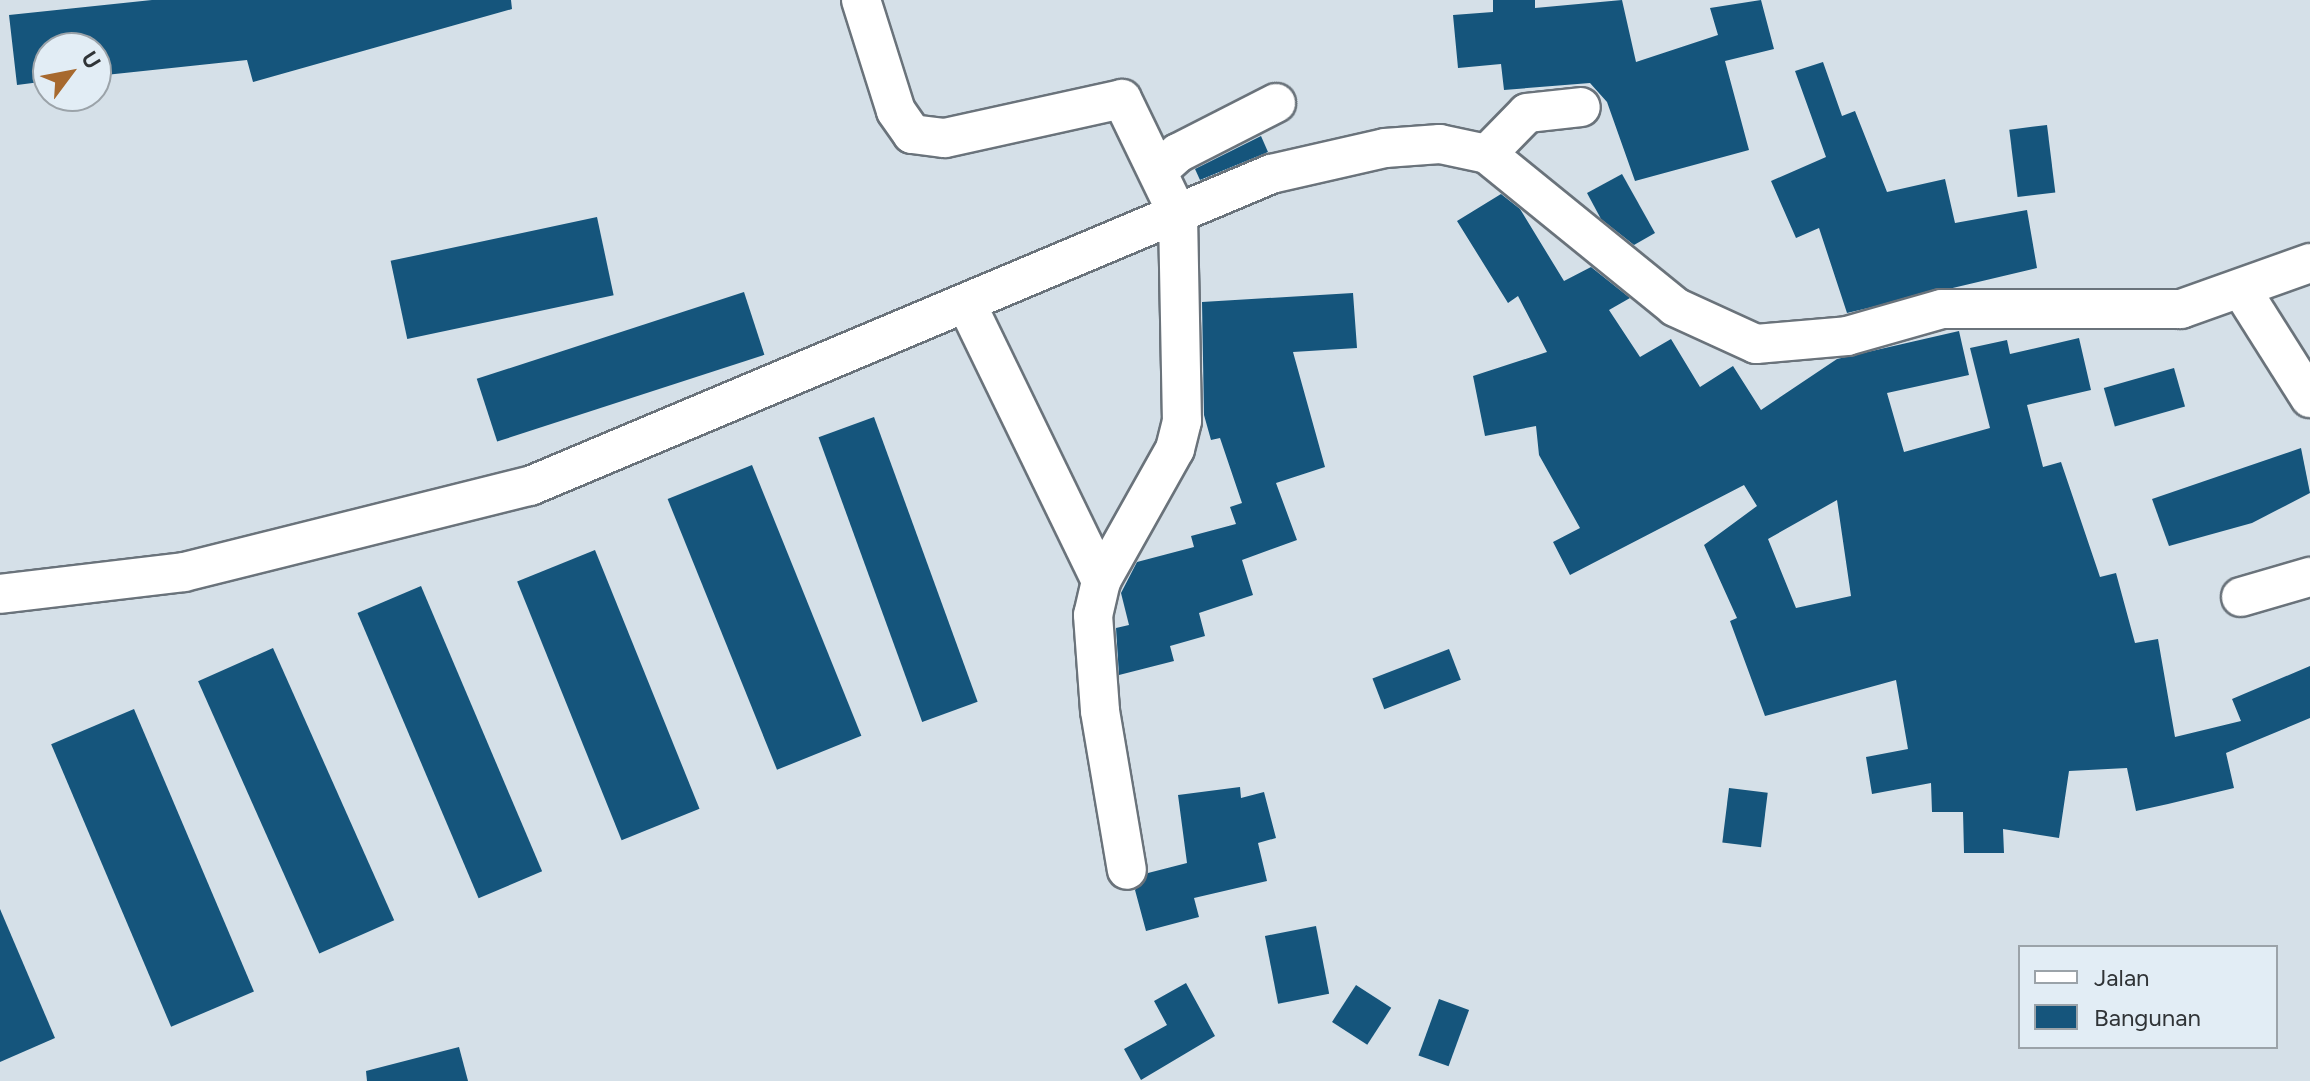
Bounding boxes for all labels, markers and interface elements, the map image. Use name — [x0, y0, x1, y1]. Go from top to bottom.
north arrow — [32, 32, 112, 112]
text: U — [76, 46, 107, 74]
legend — [2018, 945, 2278, 1049]
text: Jalan — [2094, 963, 2150, 992]
text: Bangunan — [2094, 1003, 2201, 1032]

